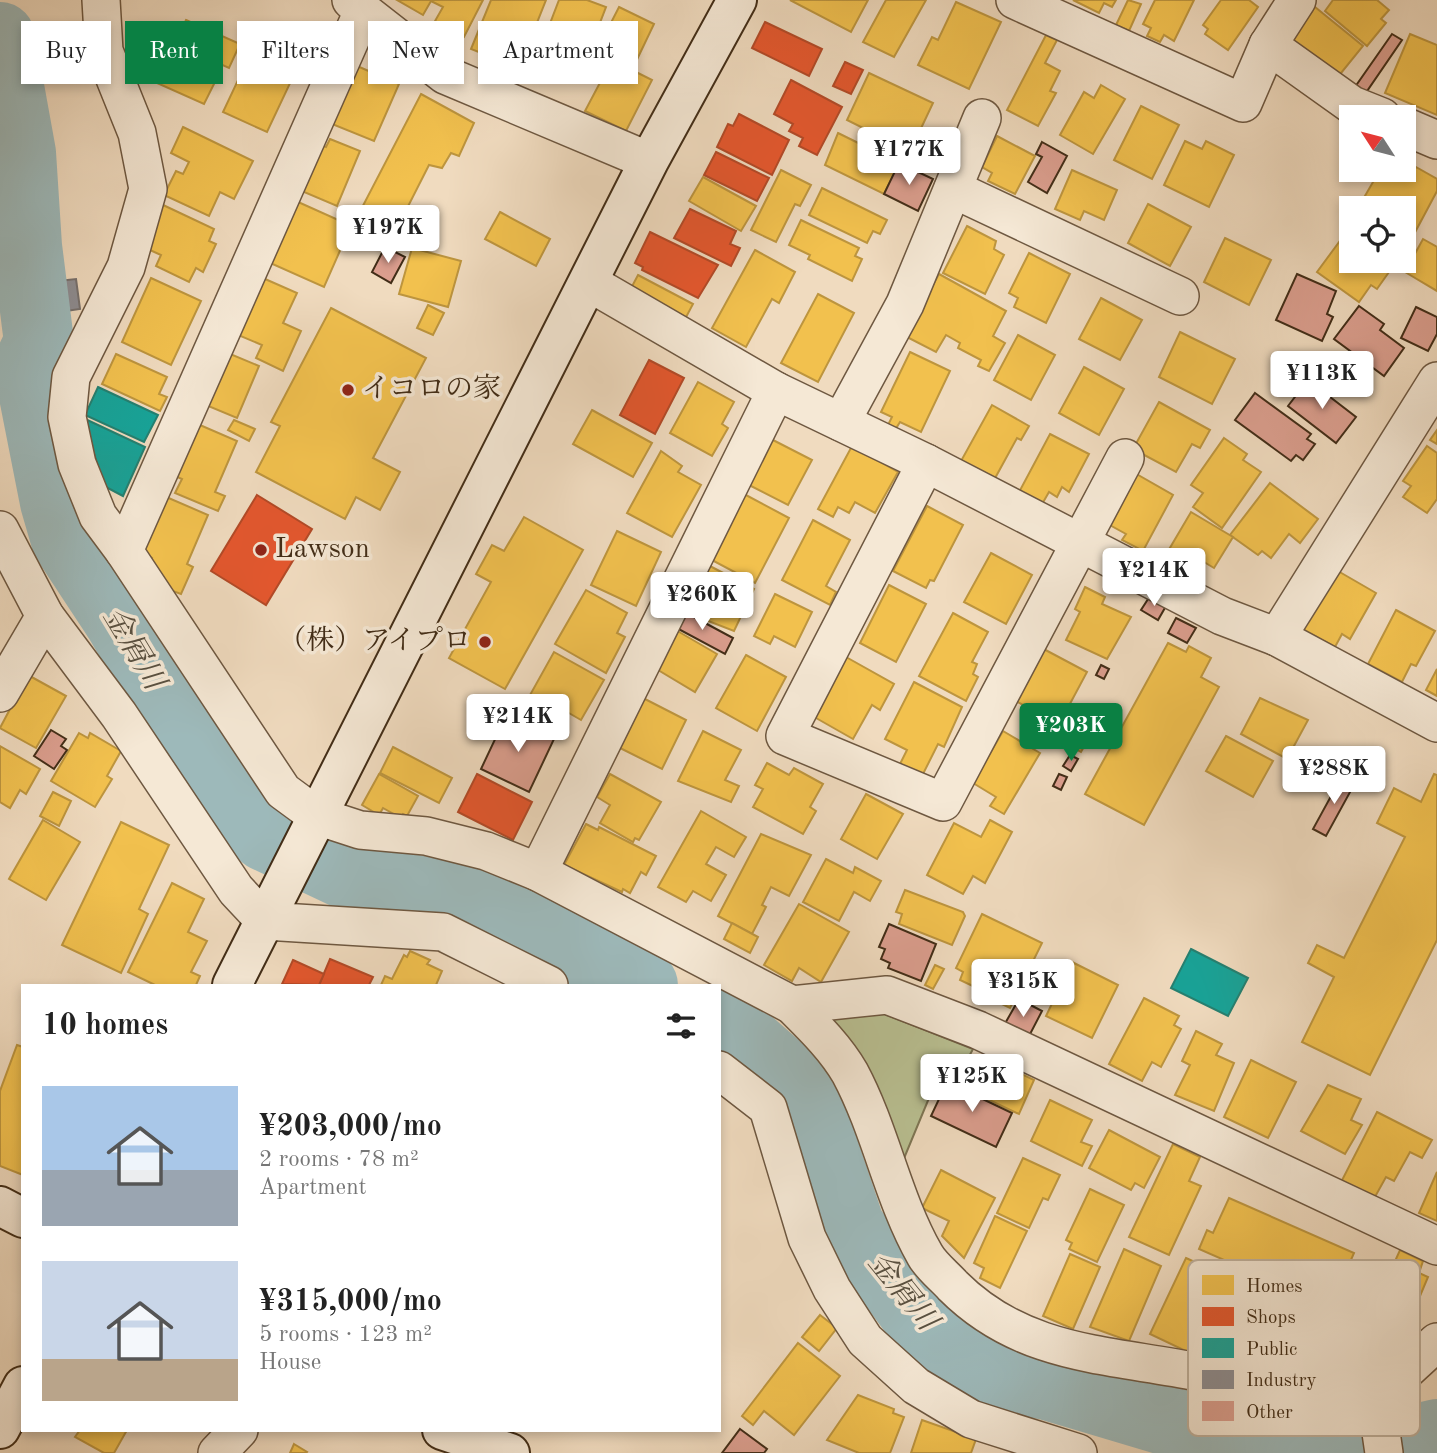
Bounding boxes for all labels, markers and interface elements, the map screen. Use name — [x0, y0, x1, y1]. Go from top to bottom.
chip: Buy — [21, 21, 111, 84]
chip: Rent — [125, 21, 223, 84]
chip: Filters — [237, 21, 354, 84]
chip: New — [368, 21, 464, 84]
chip: Apartment — [478, 21, 638, 84]
north arrow — [1339, 105, 1416, 182]
map controls — [1339, 105, 1416, 273]
pin: ¥177K — [860, 128, 958, 187]
text: ¥177K — [873, 138, 945, 161]
button: locate — [1339, 196, 1416, 273]
pin: ¥197K — [339, 205, 437, 265]
text: ¥197K — [352, 216, 424, 239]
pin: ¥113K — [1273, 352, 1371, 411]
text: ¥113K — [1286, 362, 1358, 385]
place label: イコロの家 — [362, 373, 501, 404]
marker: イコロの家 — [340, 382, 356, 398]
place label: Lawson — [275, 536, 370, 564]
marker: Lawson — [253, 542, 269, 558]
pin: ¥214K — [1105, 548, 1203, 608]
text: ¥214K — [1118, 559, 1190, 582]
pin: ¥260K — [653, 572, 751, 632]
text: ¥260K — [666, 583, 738, 606]
water label: 金屑川 — [97, 601, 173, 698]
place label: （株）アイプロ — [278, 625, 471, 656]
marker: （株）アイプロ — [477, 634, 493, 650]
pin: ¥214K — [469, 694, 567, 754]
pin: ¥203K — [1022, 704, 1120, 763]
text: ¥214K — [482, 705, 554, 728]
text: ¥203K — [1035, 714, 1107, 737]
pin: ¥288K — [1285, 746, 1383, 806]
text: ¥288K — [1298, 757, 1370, 780]
pin: ¥315K — [974, 960, 1072, 1019]
text: ¥315K — [987, 970, 1059, 993]
icon: filters — [662, 1007, 700, 1045]
text: 10 homes — [42, 1011, 168, 1041]
pin: ¥125K — [923, 1054, 1021, 1114]
text: ¥125K — [936, 1065, 1008, 1088]
text: ¥203,000/mo — [259, 1112, 442, 1142]
icon: home — [98, 1114, 182, 1198]
text: 2 rooms · 78 m² — [259, 1148, 419, 1171]
text: Apartment — [259, 1176, 367, 1199]
water label: 金屑川 — [862, 1246, 946, 1339]
legend — [1188, 1260, 1420, 1436]
text: Homes — [1246, 1278, 1302, 1297]
text: ¥315,000/mo — [259, 1287, 442, 1317]
icon: home — [98, 1289, 182, 1373]
text: Shops — [1246, 1309, 1296, 1328]
text: 5 rooms · 123 m² — [259, 1323, 432, 1346]
text: Public — [1246, 1341, 1297, 1360]
text: House — [259, 1351, 321, 1374]
text: Industry — [1246, 1372, 1317, 1391]
text: Other — [1246, 1404, 1293, 1423]

